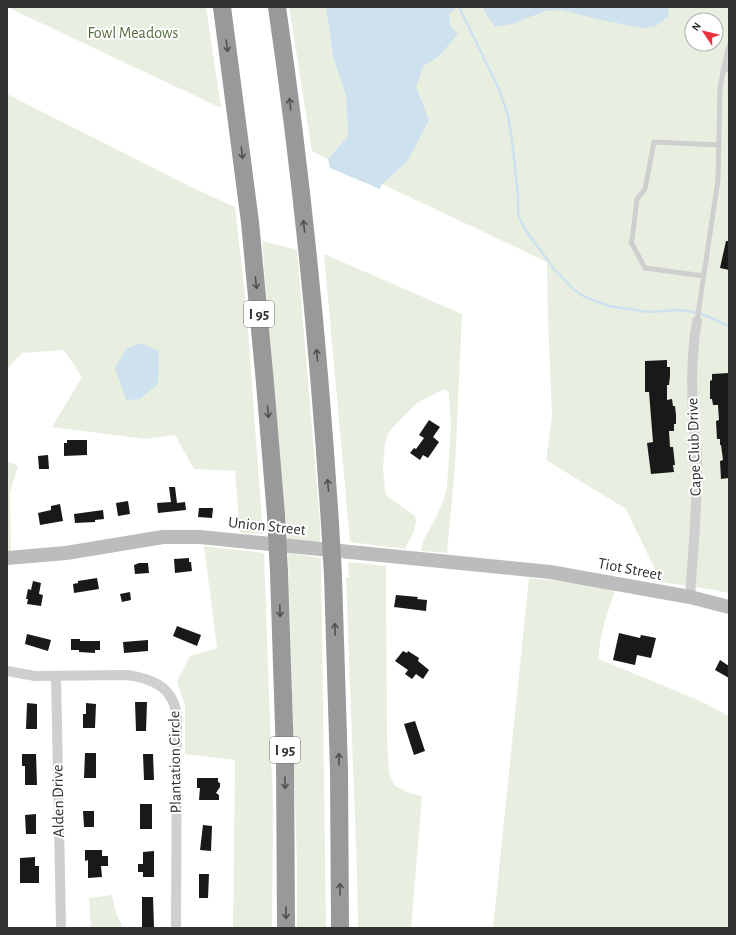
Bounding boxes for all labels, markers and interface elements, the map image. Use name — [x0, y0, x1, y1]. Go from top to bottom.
north arrow — [684, 12, 724, 52]
text: N — [690, 20, 703, 33]
park label: Fowl Meadows — [87, 25, 179, 41]
one-way arrow — [223, 39, 231, 52]
one-way arrow — [286, 98, 294, 111]
one-way arrow — [238, 146, 246, 159]
one-way arrow — [301, 220, 308, 233]
one-way arrow — [252, 276, 260, 289]
road number: I 95 — [244, 301, 274, 327]
one-way arrow — [314, 349, 321, 362]
street label: Cape Club Drive — [684, 398, 704, 496]
one-way arrow — [264, 405, 271, 418]
one-way arrow — [324, 479, 331, 492]
street label: Union Street — [227, 514, 307, 538]
street label: Tiot Street — [597, 555, 663, 583]
one-way arrow — [276, 604, 284, 617]
one-way arrow — [331, 623, 339, 636]
street label: Plantation Circle — [166, 711, 184, 813]
road number: I 95 — [270, 737, 300, 763]
one-way arrow — [335, 753, 343, 766]
street label: Alden Drive — [49, 764, 67, 838]
one-way arrow — [282, 776, 289, 789]
one-way arrow — [336, 883, 344, 896]
one-way arrow — [282, 906, 290, 919]

